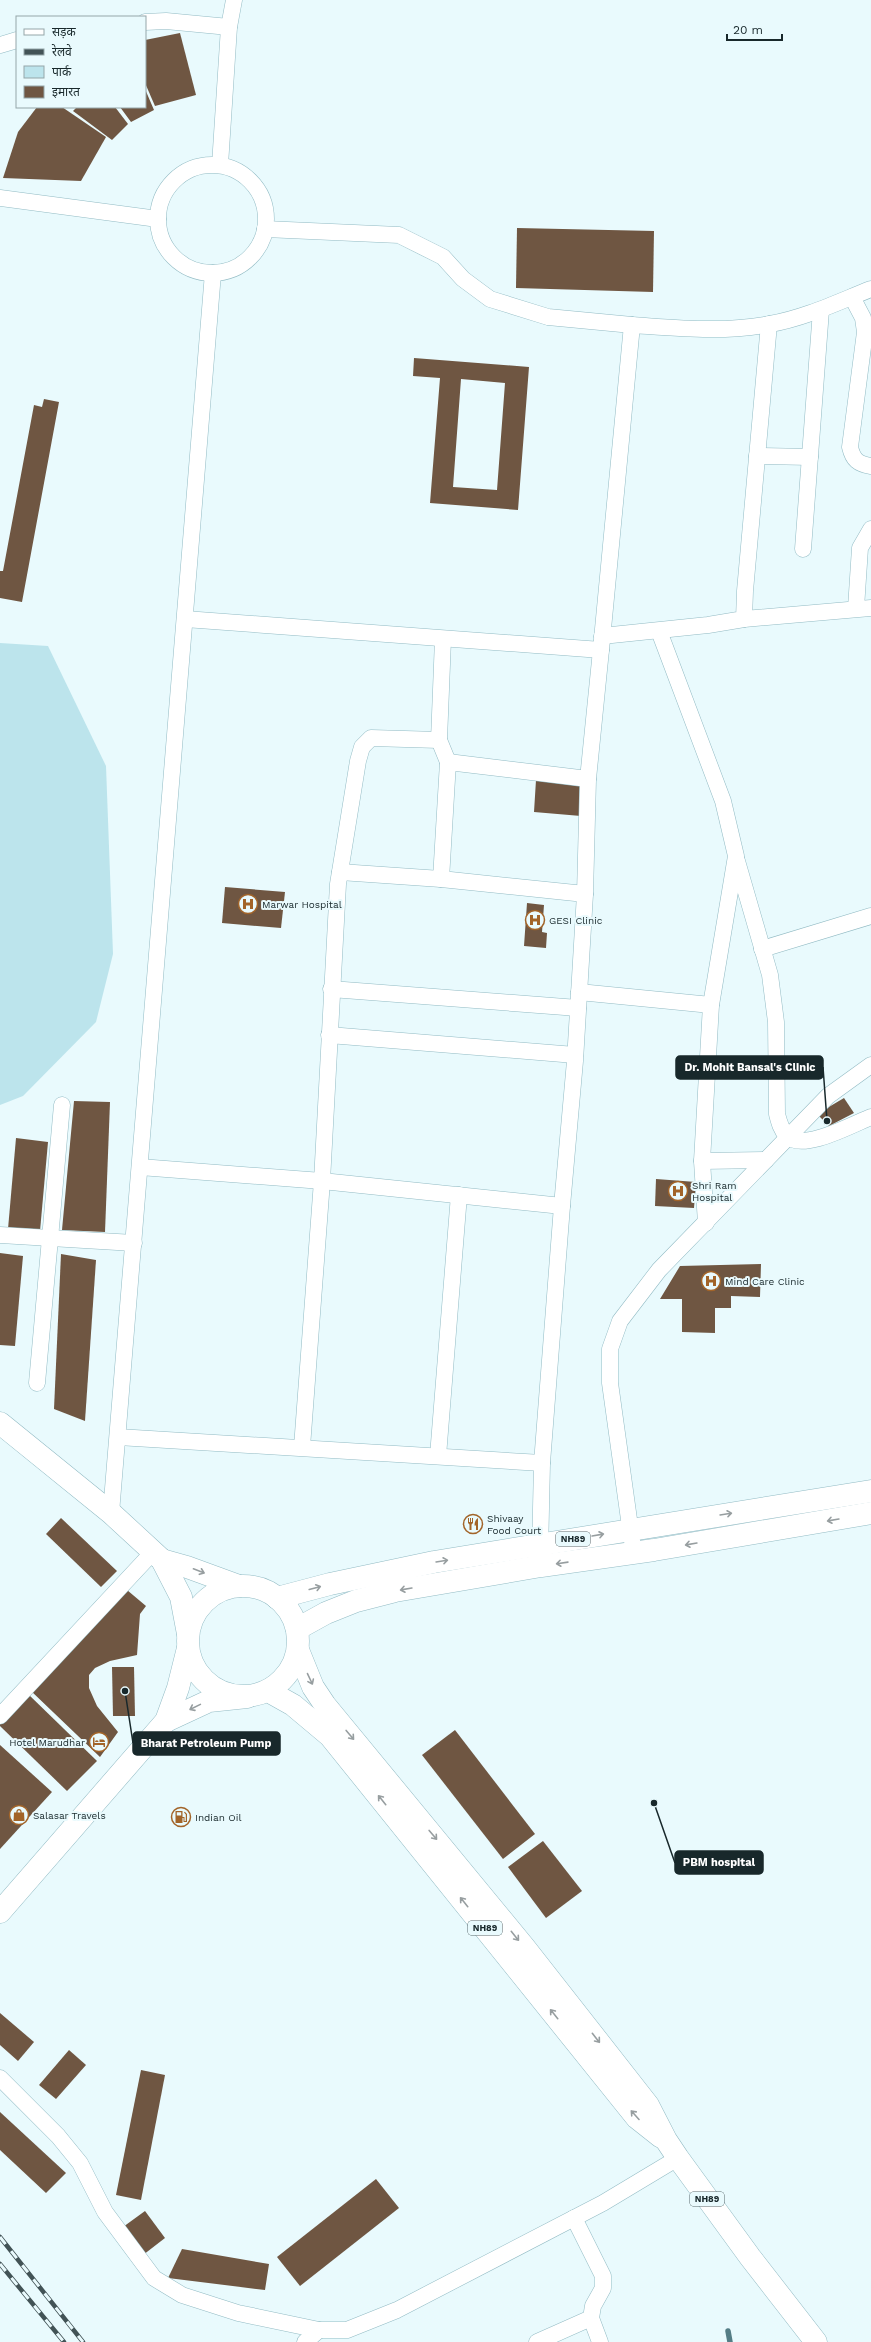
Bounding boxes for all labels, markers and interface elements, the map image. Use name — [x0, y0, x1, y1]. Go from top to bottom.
legend — [16, 16, 146, 108]
scale bar — [727, 16, 782, 42]
text: 20 m — [733, 23, 763, 37]
text: सड़क — [52, 25, 77, 39]
text: रेलवे — [52, 44, 72, 59]
text: पार्क — [52, 65, 72, 79]
text: इमारत — [52, 85, 81, 99]
hospital icon: Marwar Hospital — [237, 893, 259, 915]
place label: Marwar Hospital — [262, 899, 342, 910]
hospital icon: GESI Clinic — [524, 909, 546, 931]
place label: GESI Clinic — [549, 915, 603, 926]
callout: Dr. Mohit Bansal's Clinic — [676, 1056, 823, 1079]
text: Dr. Mohit Bansal's Clinic — [684, 1061, 816, 1074]
hospital icon: Shri Ram Hospital — [667, 1180, 689, 1202]
place label: Shri Ram Hospital — [692, 1180, 737, 1203]
hospital icon: Mind Care Clinic — [700, 1270, 722, 1292]
place label: Mind Care Clinic — [725, 1276, 805, 1287]
one-way arrow — [719, 1510, 732, 1518]
restaurant icon: Shivaay Food Court — [462, 1513, 484, 1535]
place label: Shivaay Food Court — [487, 1513, 542, 1536]
one-way arrow — [826, 1516, 839, 1524]
one-way arrow — [591, 1531, 604, 1539]
road number: NH89 — [556, 1532, 590, 1546]
one-way arrow — [685, 1540, 698, 1548]
one-way arrow — [435, 1557, 448, 1565]
one-way arrow — [556, 1559, 569, 1567]
one-way arrow — [193, 1568, 205, 1576]
one-way arrow — [308, 1583, 321, 1591]
one-way arrow — [400, 1585, 413, 1593]
one-way arrow — [307, 1672, 314, 1684]
one-way arrow — [190, 1704, 202, 1711]
one-way arrow — [345, 1730, 354, 1741]
hotel icon: Hotel Marudhar — [88, 1731, 110, 1753]
callout: Bharat Petroleum Pump — [133, 1732, 280, 1755]
place label: Hotel Marudhar — [9, 1737, 85, 1748]
text: Bharat Petroleum Pump — [141, 1737, 271, 1750]
one-way arrow — [378, 1795, 387, 1806]
shop icon: Salasar Travels — [8, 1804, 30, 1826]
fuel station icon: Indian Oil — [170, 1806, 192, 1828]
place label: Salasar Travels — [33, 1810, 106, 1821]
place label: Indian Oil — [195, 1812, 241, 1823]
one-way arrow — [429, 1830, 438, 1841]
callout: PBM hospital — [675, 1851, 763, 1874]
text: PBM hospital — [683, 1856, 756, 1869]
one-way arrow — [459, 1896, 468, 1907]
road number: NH89 — [468, 1921, 502, 1935]
one-way arrow — [510, 1931, 519, 1941]
one-way arrow — [550, 2008, 558, 2019]
one-way arrow — [591, 2033, 600, 2044]
one-way arrow — [631, 2110, 640, 2120]
road number: NH89 — [690, 2192, 724, 2206]

